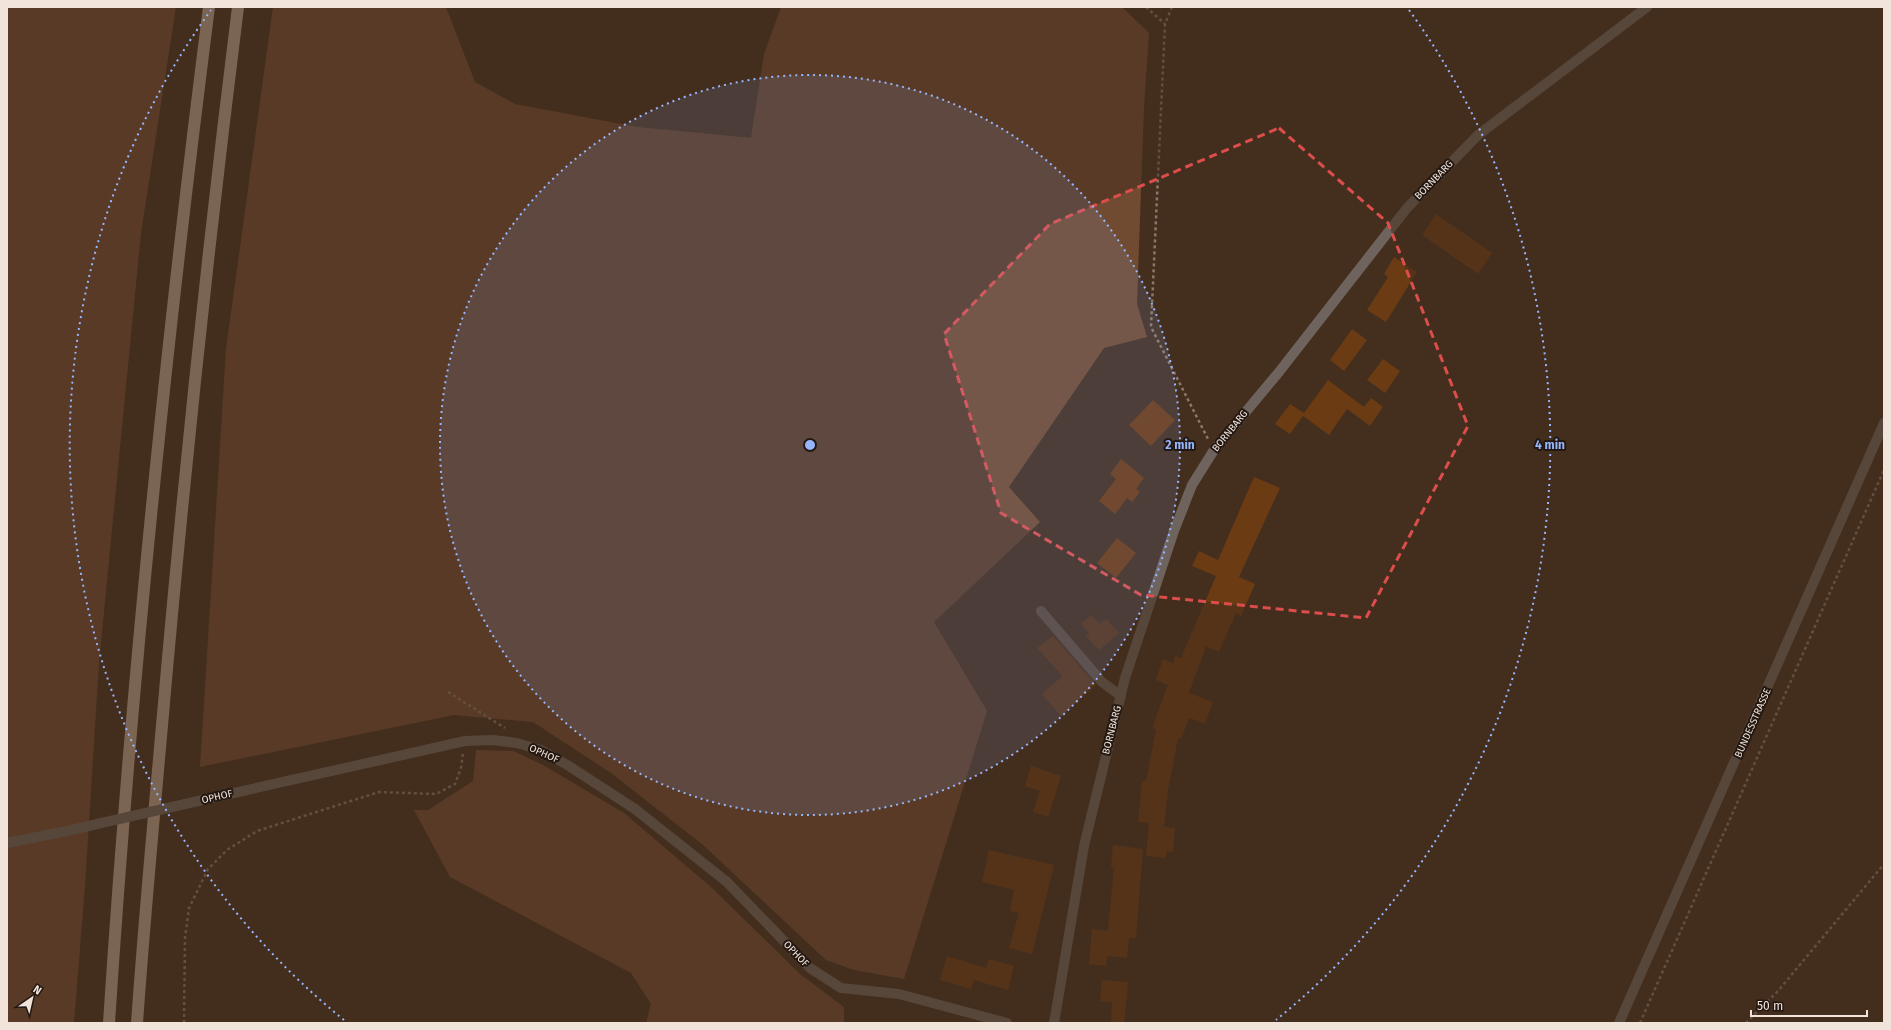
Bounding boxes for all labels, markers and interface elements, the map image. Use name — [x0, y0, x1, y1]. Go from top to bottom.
street label: BORNBARG — [1412, 158, 1456, 202]
street label: BORNBARG — [1210, 408, 1250, 454]
centre of rings — [803, 438, 817, 452]
text: 2 min — [1165, 438, 1195, 452]
text: 4 min — [1535, 438, 1565, 452]
street label: BUNDESSTRASSE — [1732, 686, 1774, 760]
street label: BORNBARG — [1100, 704, 1124, 756]
street label: OPHOF — [527, 742, 561, 766]
street label: OPHOF — [200, 788, 234, 806]
street label: OPHOF — [781, 939, 811, 970]
north arrow — [12, 978, 52, 1018]
text: N — [31, 983, 44, 998]
scale bar — [1751, 992, 1867, 1018]
text: 50 m — [1757, 999, 1783, 1013]

